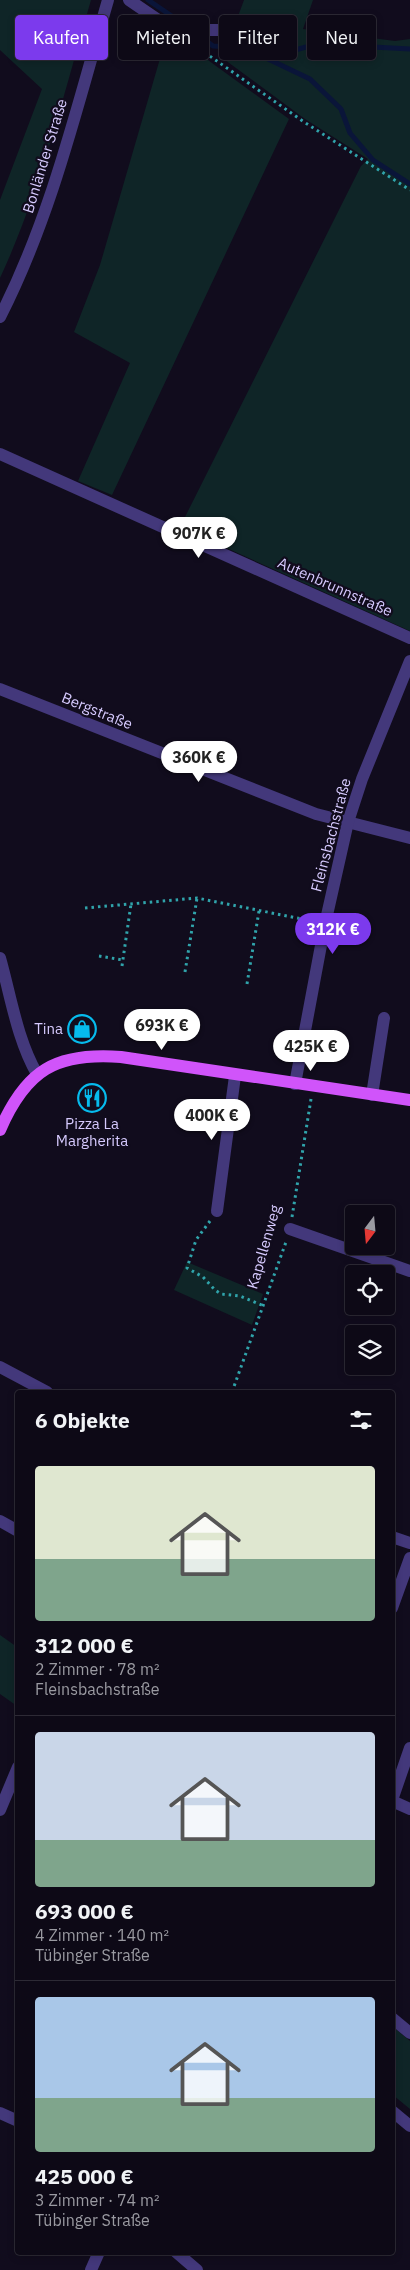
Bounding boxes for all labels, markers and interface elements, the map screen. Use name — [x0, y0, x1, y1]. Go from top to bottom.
chip: Kaufen — [15, 15, 108, 60]
chip: Mieten — [118, 15, 209, 60]
chip: Filter — [219, 15, 297, 60]
chip: Neu — [307, 15, 376, 60]
street label: Bonländer Straße — [18, 96, 71, 215]
pin: 907K € — [158, 516, 240, 559]
text: 907K € — [172, 523, 226, 543]
street label: Autenbrunnstraße — [275, 553, 396, 620]
street label: Bergstraße — [59, 688, 135, 733]
pin: 360K € — [158, 740, 240, 783]
text: 360K € — [172, 747, 226, 767]
street label: Fleinsbachstraße — [306, 776, 355, 894]
pin: 312K € — [292, 912, 374, 955]
text: 312K € — [306, 919, 360, 939]
pin: 693K € — [121, 1008, 203, 1051]
shop icon: Tina — [67, 1014, 97, 1044]
text: 693K € — [135, 1015, 189, 1035]
place label: Tina — [34, 1019, 63, 1038]
pin: 425K € — [270, 1030, 352, 1072]
text: 425K € — [284, 1036, 338, 1056]
restaurant icon: Pizza La Margherita — [77, 1083, 107, 1113]
pin: 400K € — [171, 1098, 253, 1141]
text: 400K € — [185, 1105, 239, 1125]
place label: Pizza La Margherita — [56, 1114, 128, 1150]
street label: Kapellenweg — [242, 1203, 285, 1291]
north arrow — [345, 1205, 395, 1255]
map controls — [345, 1205, 395, 1375]
button: locate — [345, 1265, 395, 1315]
button: layers — [345, 1325, 395, 1375]
text: 6 Objekte — [35, 1406, 130, 1434]
icon: filters — [347, 1406, 375, 1434]
icon: home — [160, 1499, 250, 1589]
text: 312 000 € — [35, 1631, 134, 1659]
text: 2 Zimmer · 78 m² — [35, 1659, 160, 1679]
text: Fleinsbachstraße — [35, 1679, 160, 1699]
icon: home — [160, 1764, 250, 1854]
text: 693 000 € — [35, 1897, 134, 1925]
text: 4 Zimmer · 140 m² — [35, 1925, 169, 1945]
text: Tübinger Straße — [35, 1945, 150, 1965]
icon: home — [160, 2029, 250, 2119]
text: 425 000 € — [35, 2162, 134, 2190]
text: 3 Zimmer · 74 m² — [35, 2190, 160, 2210]
text: Tübinger Straße — [35, 2210, 150, 2230]

